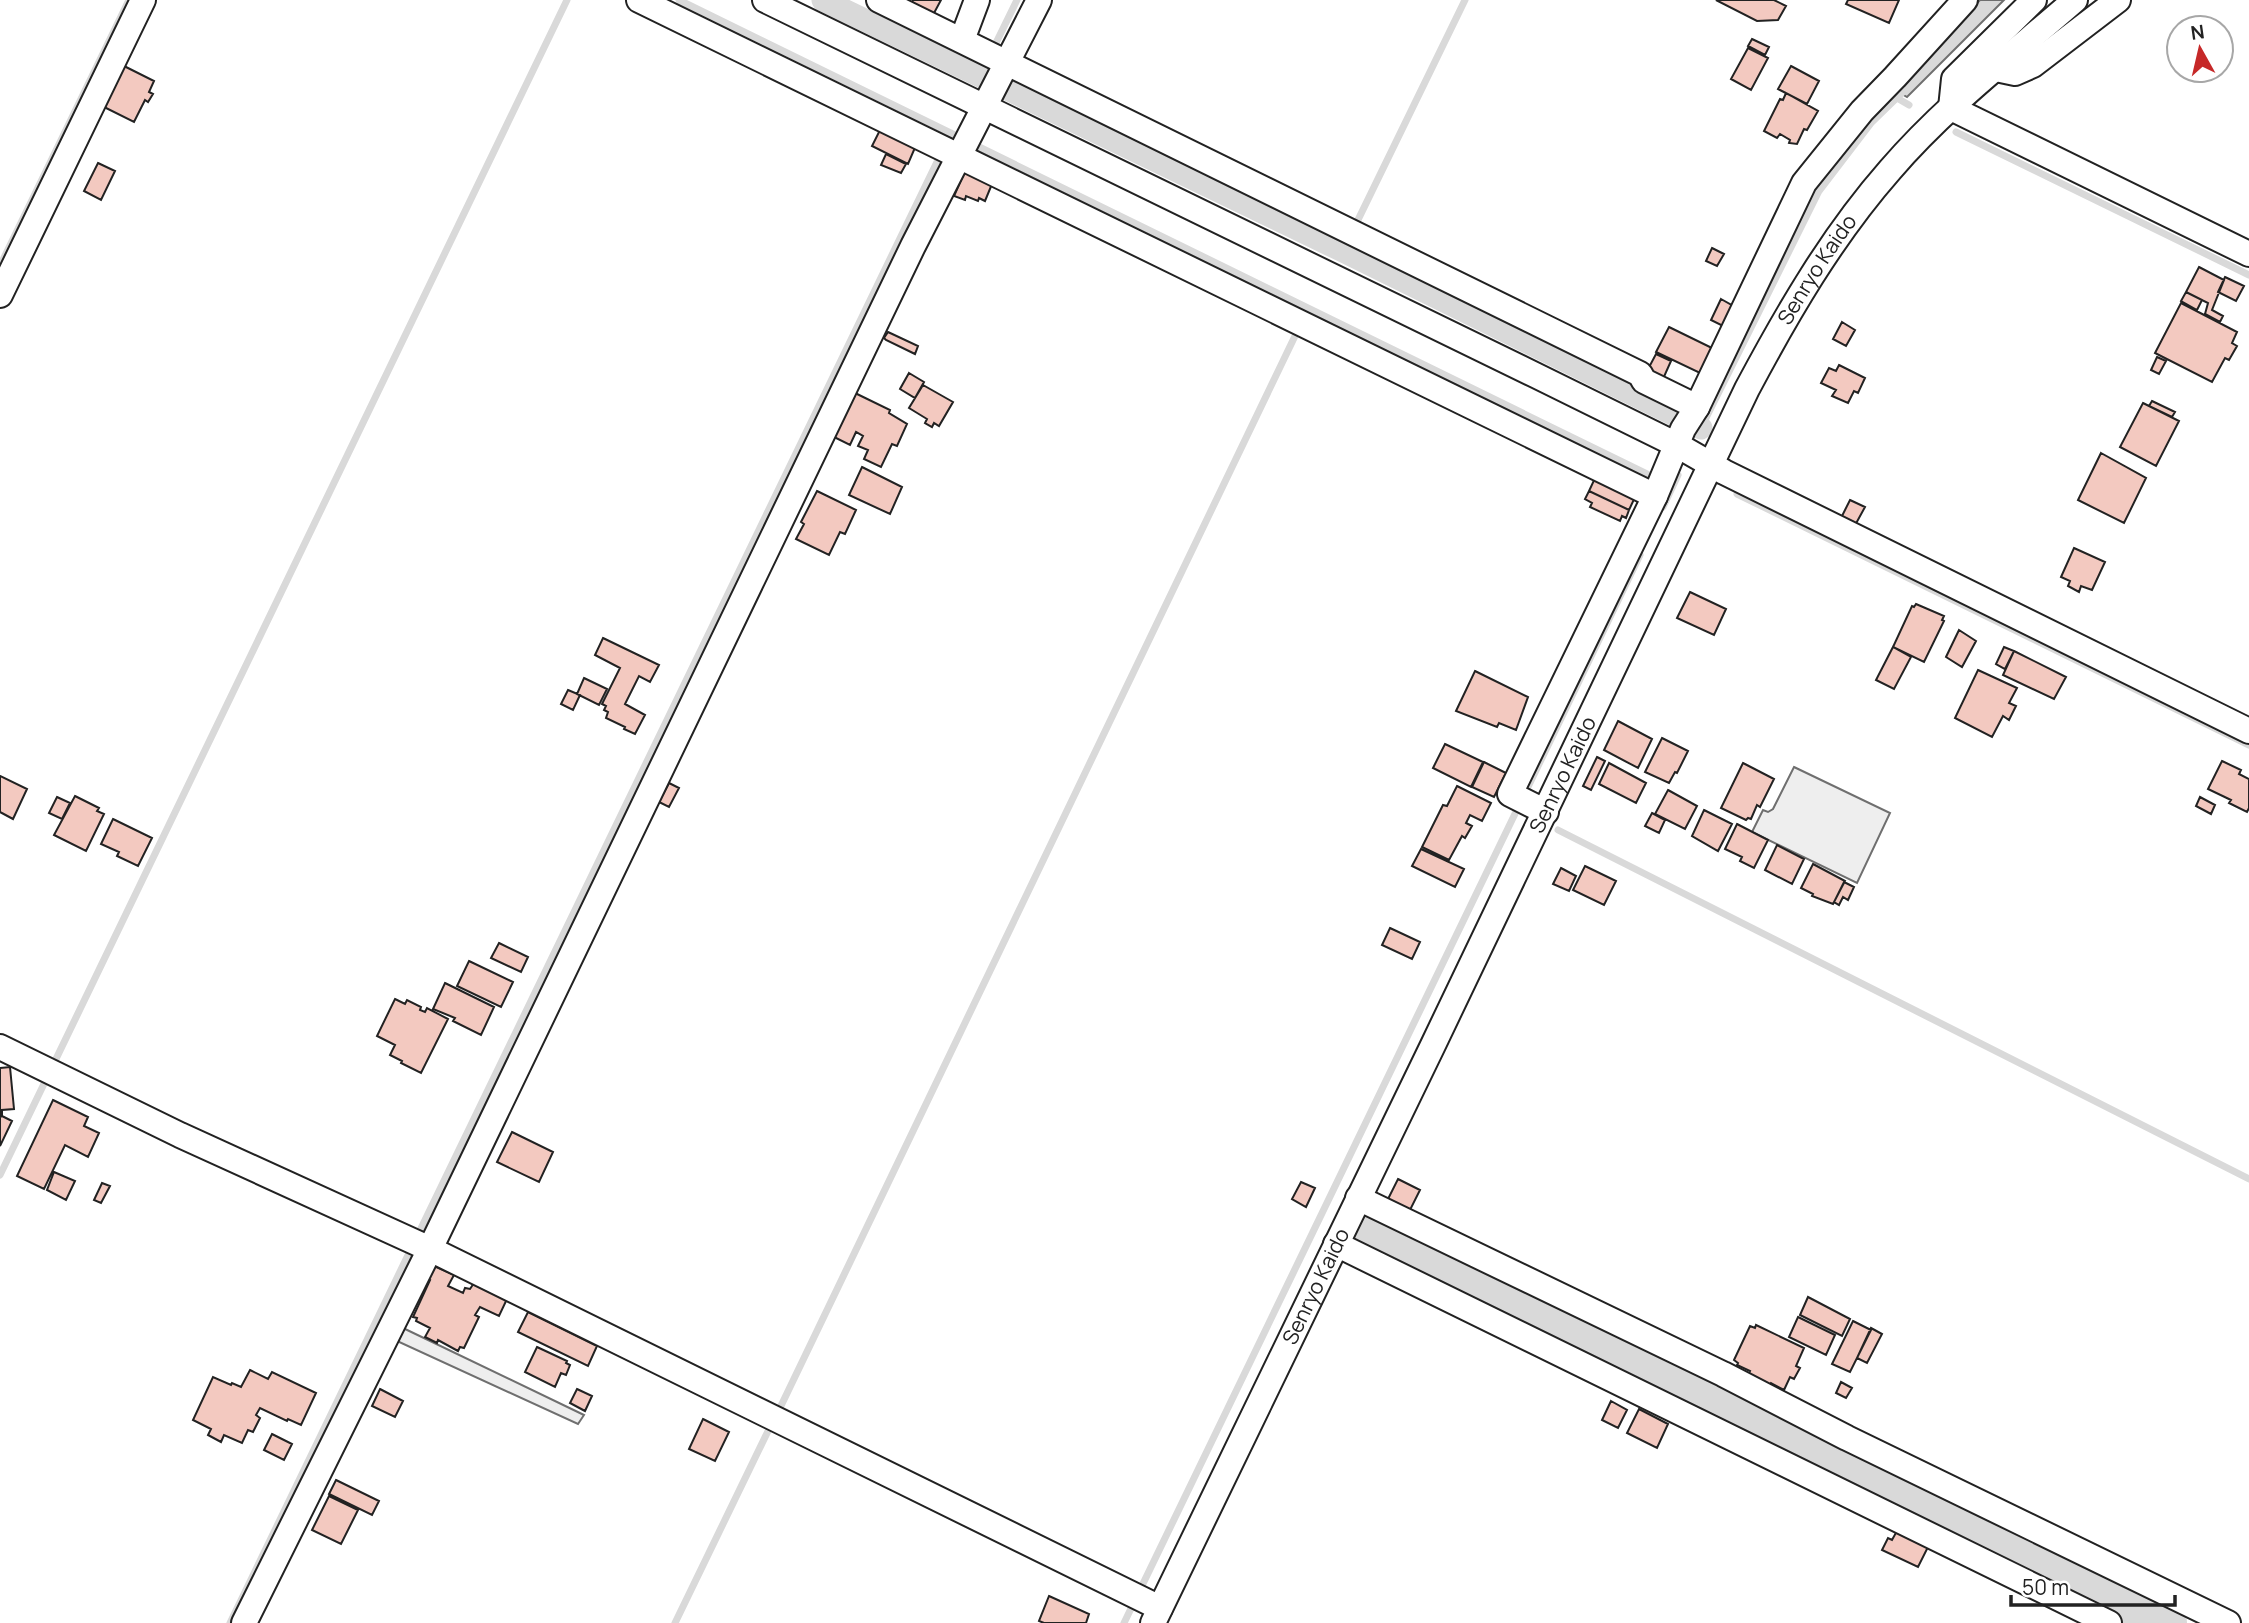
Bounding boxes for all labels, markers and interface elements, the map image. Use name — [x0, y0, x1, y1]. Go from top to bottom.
north arrow — [2165, 14, 2235, 84]
text: N — [2189, 18, 2206, 46]
street label: Senryo Kaido — [1770, 208, 1862, 329]
street label: Senryo Kaido — [1522, 712, 1602, 837]
street label: Senryo Kaido — [1275, 1223, 1355, 1349]
scale bar — [2011, 1564, 2176, 1608]
text: 50 m — [2022, 1573, 2069, 1601]

